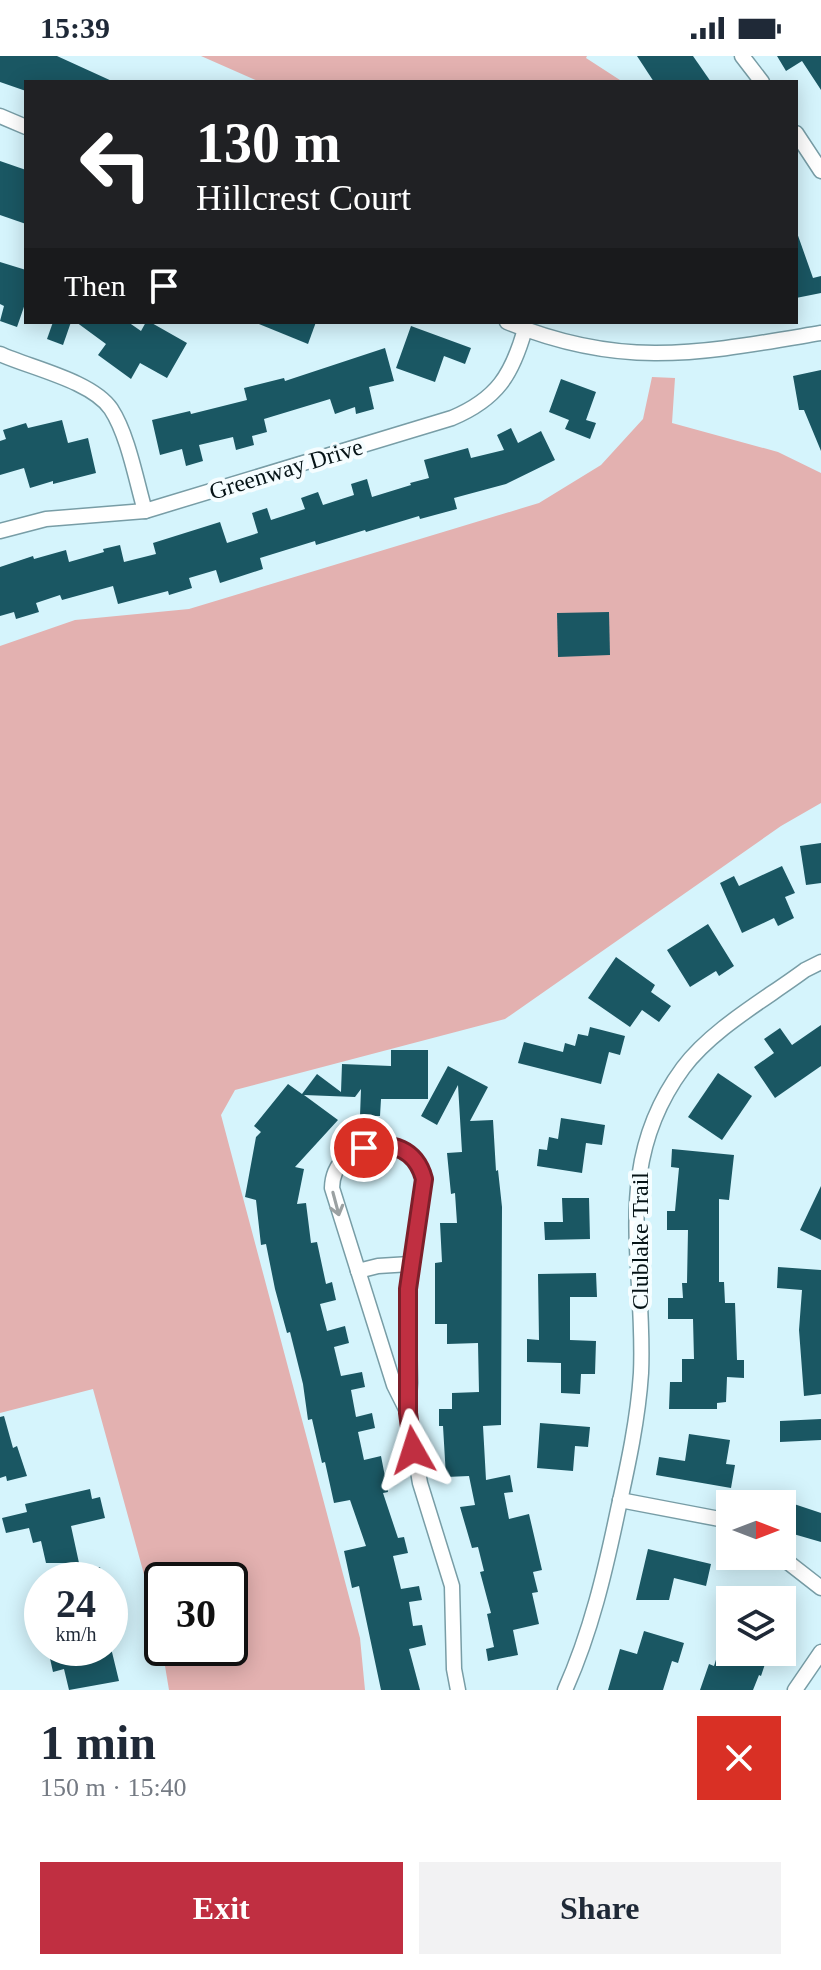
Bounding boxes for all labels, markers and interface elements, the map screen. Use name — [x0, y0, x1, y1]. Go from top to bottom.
text: 15:39 — [40, 11, 110, 44]
icon: left — [64, 112, 168, 216]
text: 130 m — [196, 112, 341, 174]
text: Hillcrest Court — [196, 178, 411, 218]
icon: arrive — [142, 264, 186, 308]
text: Then — [64, 269, 126, 302]
street label: Greenway Drive — [206, 433, 366, 505]
pin — [330, 1114, 398, 1182]
icon: arrive — [342, 1126, 386, 1170]
street label: Clublake Trail — [627, 1172, 653, 1310]
one-way arrow — [329, 1190, 344, 1216]
position arrow — [371, 1408, 455, 1492]
north arrow — [716, 1490, 796, 1570]
map controls — [716, 1490, 796, 1666]
speed limit sign: 30 — [144, 1562, 248, 1666]
text: 24 — [56, 1581, 96, 1626]
button: layers — [716, 1586, 796, 1666]
text: km/h — [55, 1623, 97, 1645]
text: 1 min — [40, 1716, 156, 1769]
button: close — [697, 1716, 781, 1800]
text: 150 m · 15:40 — [40, 1773, 187, 1802]
button: Exit — [40, 1862, 403, 1954]
button: Share — [419, 1862, 781, 1954]

